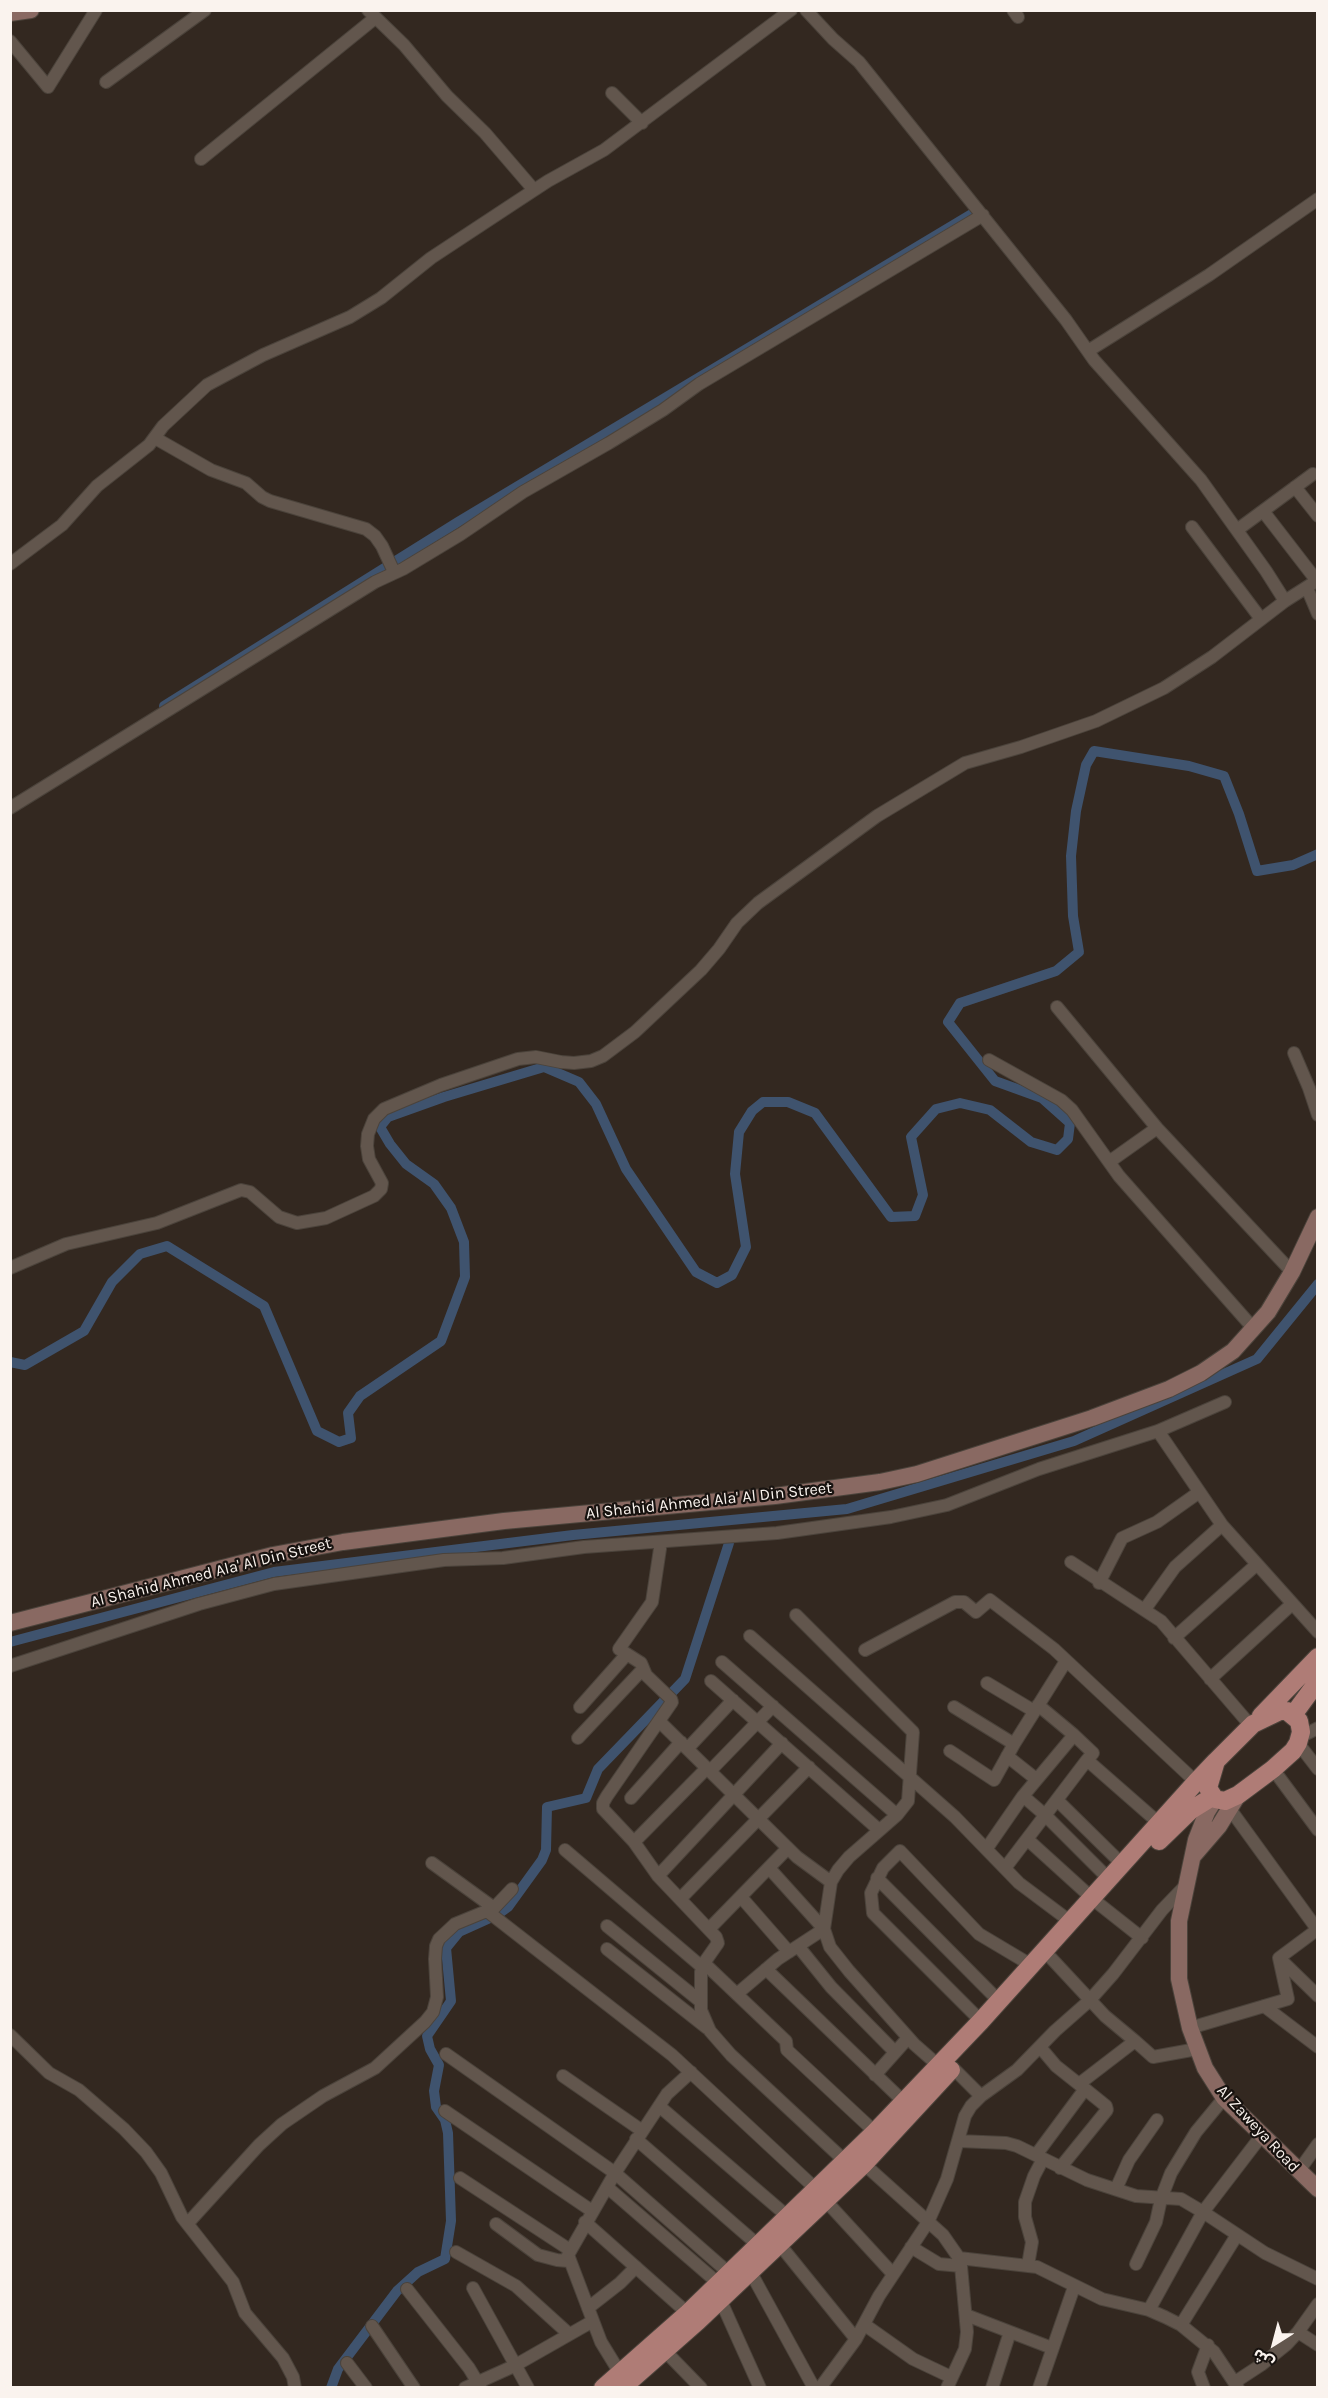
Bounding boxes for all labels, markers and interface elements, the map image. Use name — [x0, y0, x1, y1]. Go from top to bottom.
street label: Al Shahid Ahmed Ala' Al Din Street — [585, 1479, 833, 1523]
street label: Al Shahid Ahmed Ala' Al Din Street — [89, 1534, 333, 1612]
street label: Al Zaweya Road — [1213, 2081, 1303, 2177]
north arrow — [1244, 2314, 1304, 2374]
text: ش — [1249, 2345, 1278, 2373]

